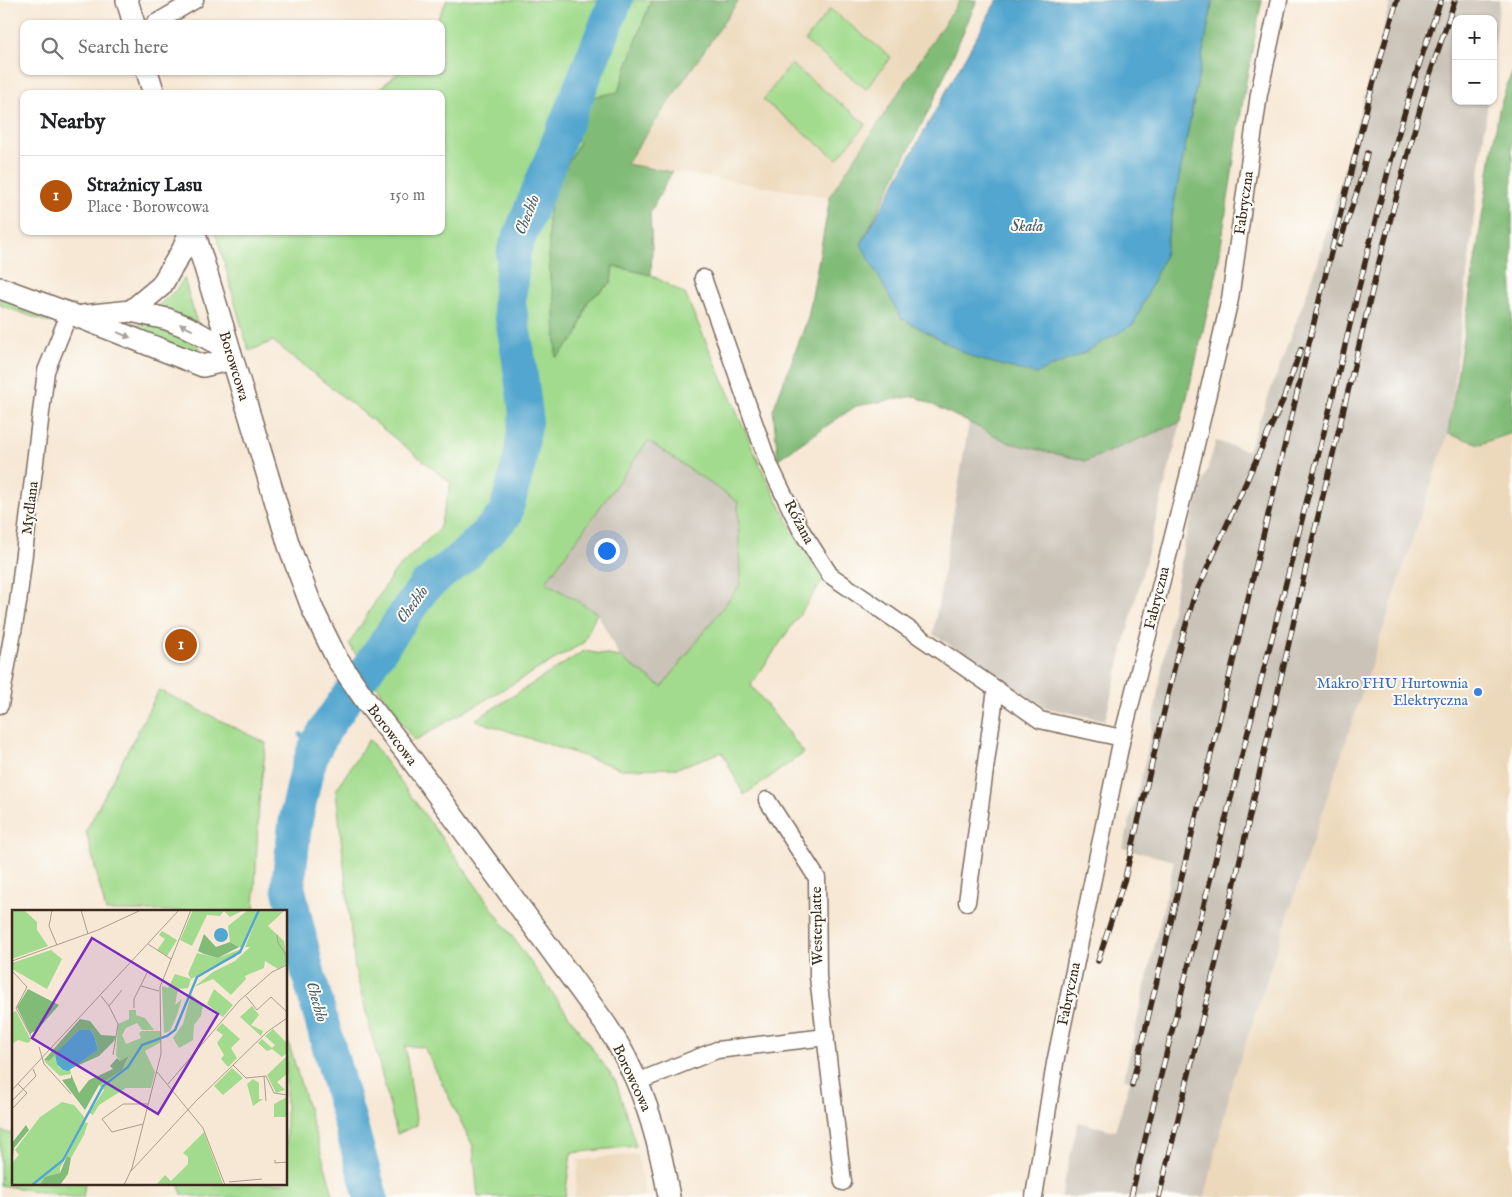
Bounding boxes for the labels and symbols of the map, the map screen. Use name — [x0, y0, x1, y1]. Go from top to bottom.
street label: Fabryczna — [1230, 169, 1258, 236]
water label: Chechło — [511, 192, 545, 238]
water label: Skała — [1011, 217, 1043, 237]
one-way arrow — [179, 323, 193, 331]
street label: Borowcowa — [214, 329, 254, 404]
one-way arrow — [117, 331, 132, 339]
street label: Mydlana — [17, 480, 43, 536]
street label: Różana — [780, 497, 819, 548]
your location — [594, 538, 620, 564]
street label: Fabryczna — [1140, 564, 1174, 631]
water label: Chechło — [393, 582, 433, 627]
pin: 1 — [165, 626, 197, 664]
place label: Makro FHU Hurtownia Elektryczna — [1317, 674, 1469, 710]
marker: Makro FHU Hurtownia Elektryczna — [1472, 686, 1484, 698]
street label: Borowcowa — [363, 701, 422, 770]
street label: Westerplatte — [807, 886, 827, 966]
inset map — [12, 910, 288, 1184]
street label: Fabryczna — [1053, 960, 1085, 1027]
water label: Chechło — [301, 979, 331, 1025]
street label: Borowcowa — [608, 1041, 656, 1115]

